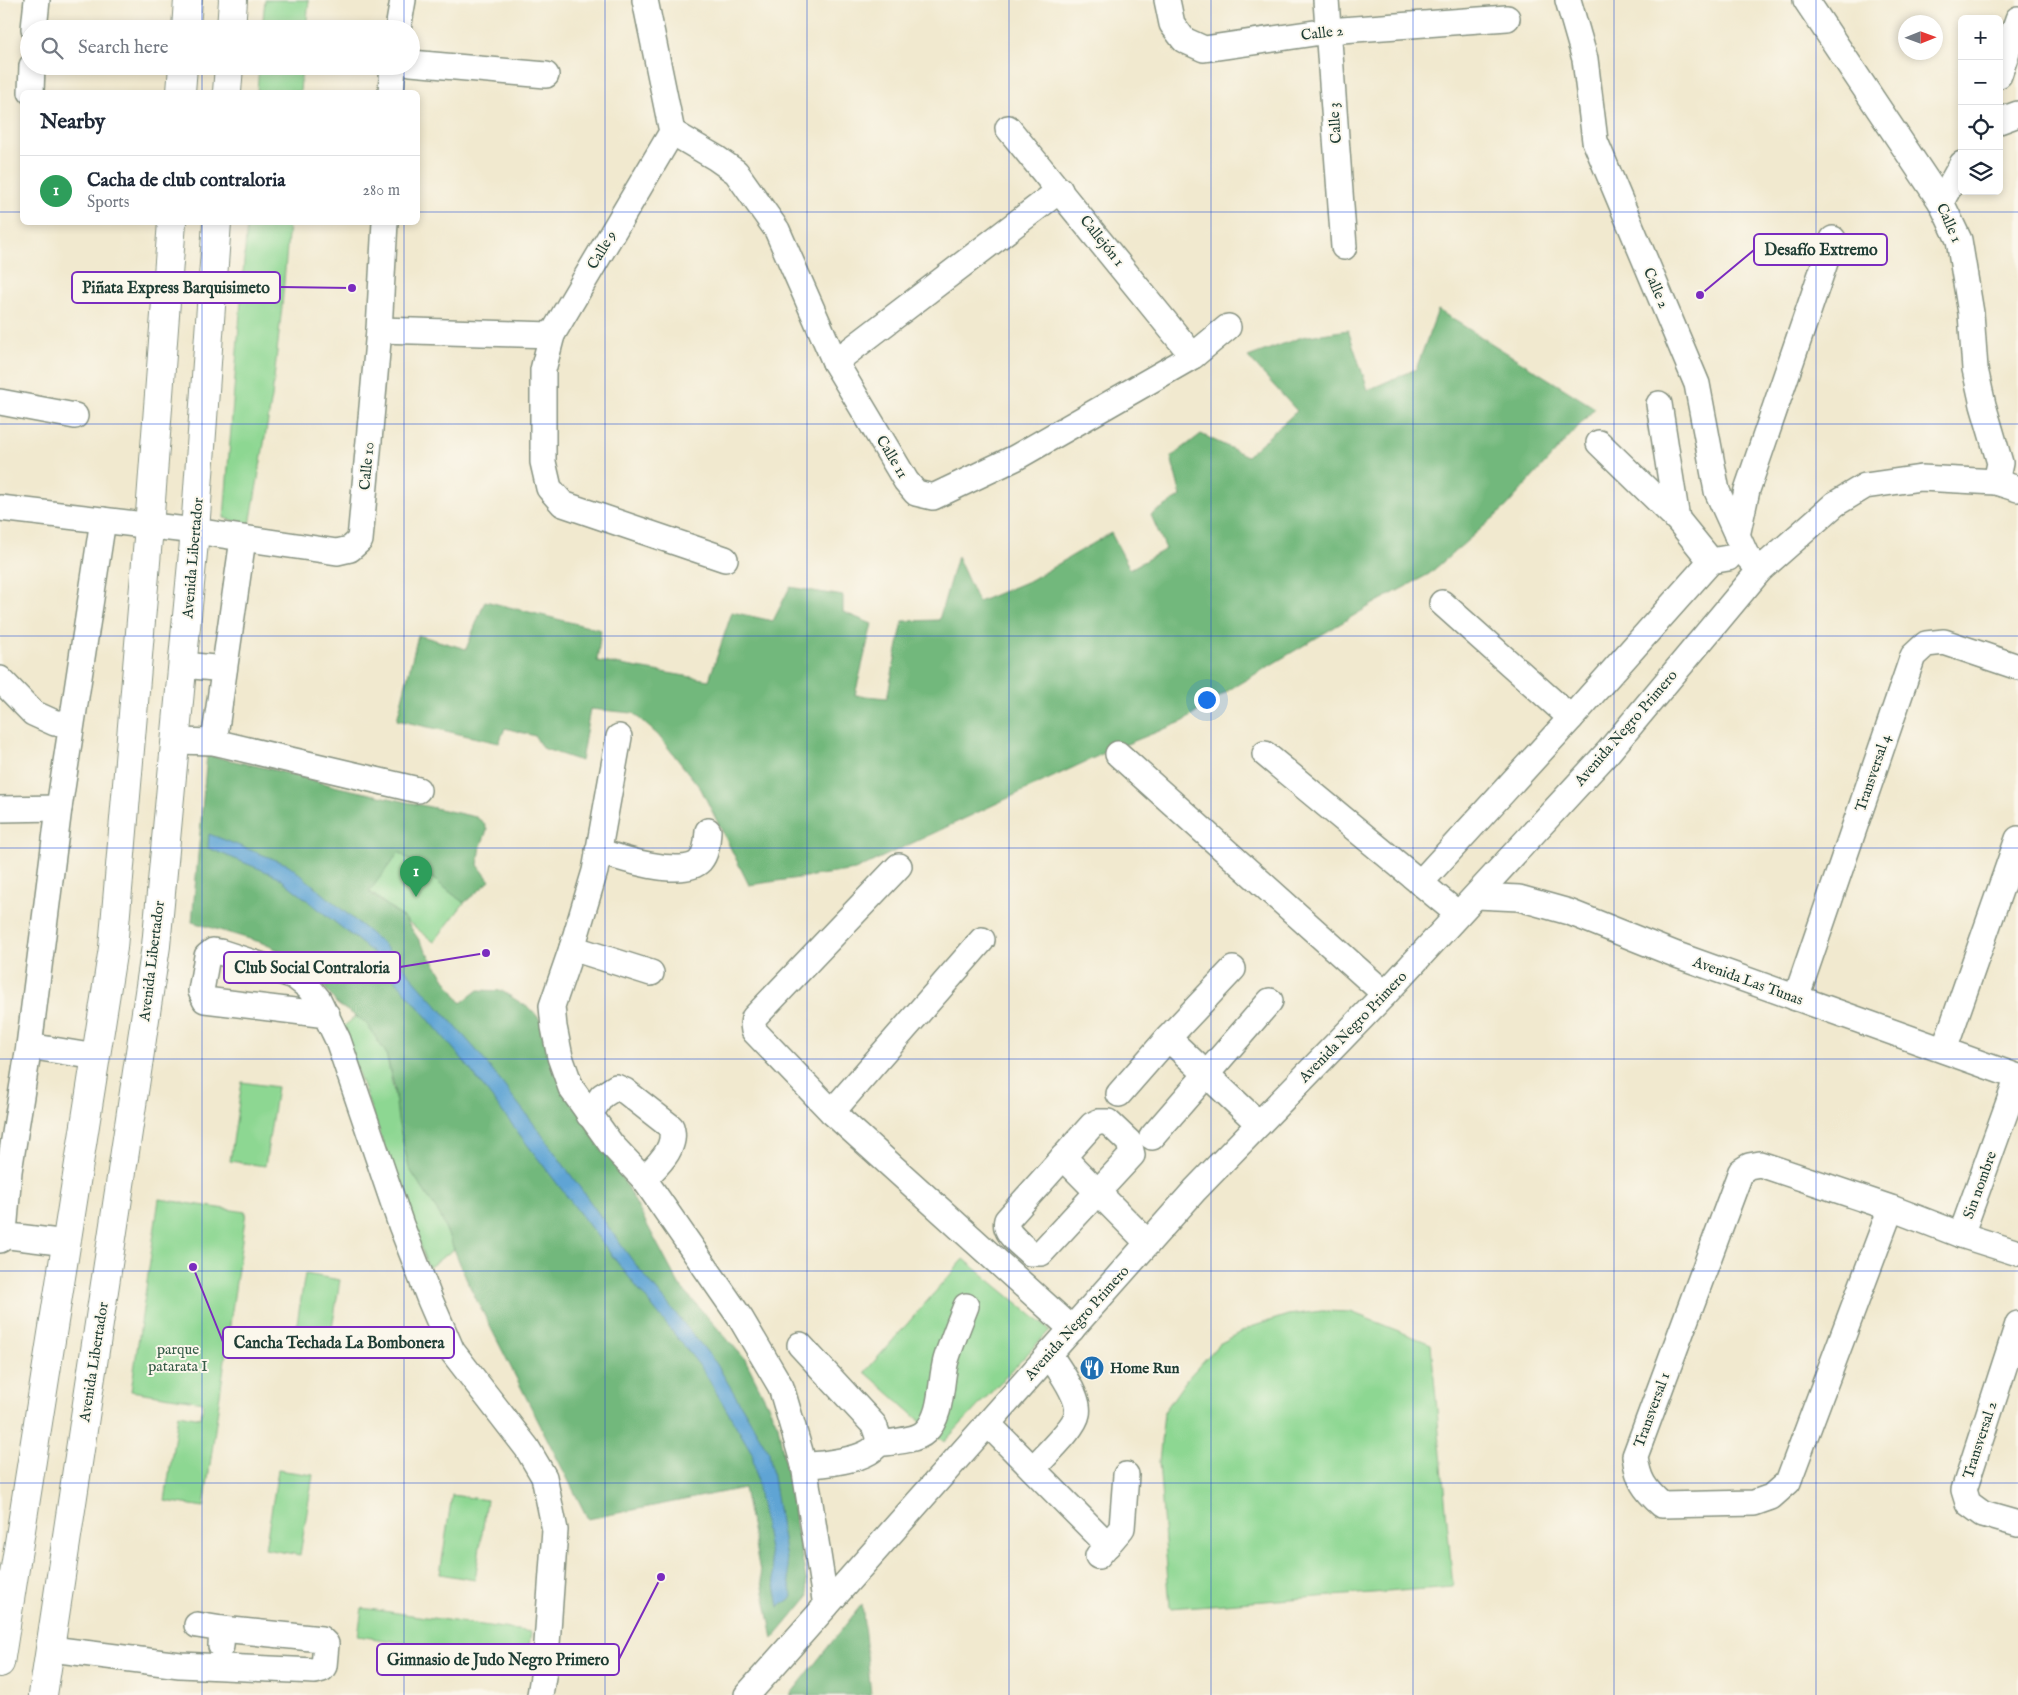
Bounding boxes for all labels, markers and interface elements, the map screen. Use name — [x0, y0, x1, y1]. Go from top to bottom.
north arrow — [1898, 15, 1943, 60]
map controls — [1958, 15, 2003, 195]
button: + — [1958, 15, 2003, 60]
search box — [20, 20, 420, 75]
street label: Calle 2 — [1300, 21, 1344, 45]
icon: search — [38, 34, 66, 62]
text: Search here — [78, 36, 169, 60]
button: − — [1958, 60, 2003, 105]
street label: Calle 3 — [1324, 102, 1346, 144]
button: locate — [1958, 105, 2003, 150]
text: Nearby — [40, 109, 105, 136]
button: layers — [1958, 150, 2003, 195]
text: Cacha de club contraloria — [87, 169, 286, 193]
text: 1 — [53, 181, 59, 201]
text: 280 m — [363, 181, 400, 201]
text: Sports — [87, 193, 129, 213]
street label: Calle 1 — [1932, 200, 1966, 246]
street label: Callejón 1 — [1076, 211, 1128, 271]
street label: Calle 9 — [583, 227, 621, 273]
callout: Desafío Extremo — [1754, 234, 1887, 265]
text: Desafío Extremo — [1764, 241, 1878, 261]
street label: Calle 2 — [1639, 265, 1673, 311]
callout: Piñata Express Barquisimeto — [72, 272, 280, 303]
text: Piñata Express Barquisimeto — [82, 279, 270, 299]
street label: Calle 11 — [872, 432, 912, 482]
street label: Calle 10 — [355, 441, 379, 491]
street label: Avenida Libertador — [178, 496, 208, 620]
street label: Avenida Negro Primero — [1570, 666, 1682, 791]
your location — [1194, 687, 1220, 713]
street label: Transversal 4 — [1851, 731, 1895, 814]
pin: 1 — [400, 856, 432, 897]
street label: Avenida Libertador — [135, 899, 169, 1023]
callout: Club Social Contraloria — [224, 952, 400, 983]
street label: Avenida Las Tunas — [1689, 952, 1806, 1010]
text: Club Social Contraloria — [234, 959, 391, 979]
street label: Avenida Negro Primero — [1294, 967, 1411, 1087]
street label: Sin nombre — [1959, 1148, 2001, 1222]
street label: Avenida Negro Primero — [1020, 1262, 1133, 1385]
street label: Avenida Libertador — [75, 1300, 113, 1424]
callout: Cancha Techada La Bombonera — [223, 1327, 454, 1358]
text: Cancha Techada La Bombonera — [234, 1334, 445, 1354]
park label: parque patarata I — [148, 1340, 208, 1376]
restaurant icon: Home Run — [1079, 1355, 1105, 1381]
place label: Home Run — [1110, 1359, 1180, 1378]
street label: Transversal 1 — [1630, 1370, 1674, 1450]
street label: Transversal 2 — [1959, 1399, 2001, 1481]
callout: Gimnasio de Judo Negro Primero — [377, 1644, 619, 1675]
text: Gimnasio de Judo Negro Primero — [387, 1651, 609, 1671]

